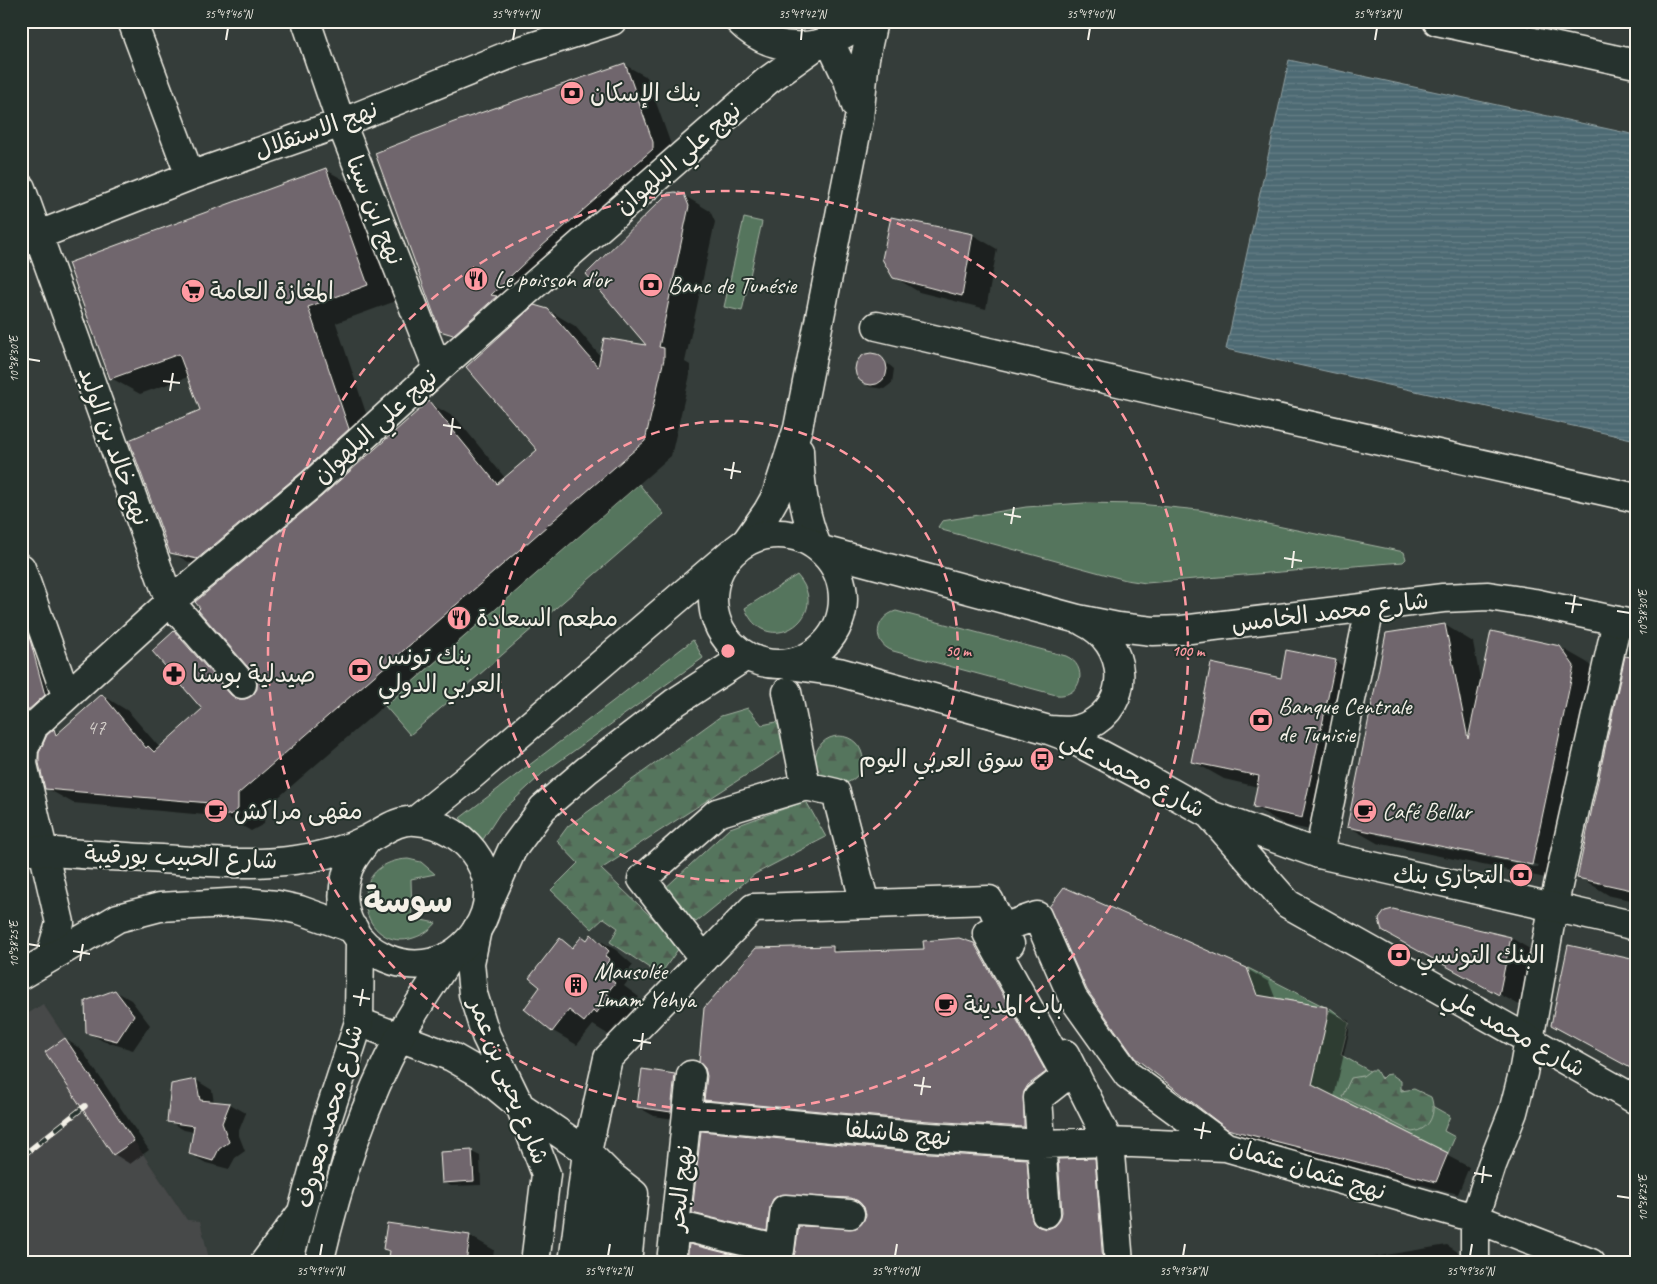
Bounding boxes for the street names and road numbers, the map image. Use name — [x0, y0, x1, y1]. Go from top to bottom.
street label: نهج الاستقلال — [250, 94, 382, 167]
street label: نهج علي البلهوان — [609, 95, 751, 226]
street label: نهج ابن سينا — [339, 151, 411, 270]
street label: نهج خالد بن الوليد — [70, 362, 157, 530]
street label: نهج علي البلهوان — [306, 362, 448, 494]
street label: شارع محمد الخامس — [1230, 585, 1431, 641]
street label: شارع محمد علي — [1053, 724, 1210, 830]
street label: شارع الحبيب بورقيبة — [84, 839, 278, 877]
street label: شارع محمد علي — [1434, 980, 1591, 1089]
street label: شارع يحيى بن عمر — [459, 992, 556, 1169]
street label: شارع محمد معروف — [288, 1021, 371, 1212]
street label: نهج هاشلفا — [843, 1113, 952, 1154]
street label: نهج عثمان عثمان — [1226, 1131, 1390, 1208]
street label: نهج البحر — [660, 1144, 700, 1235]

